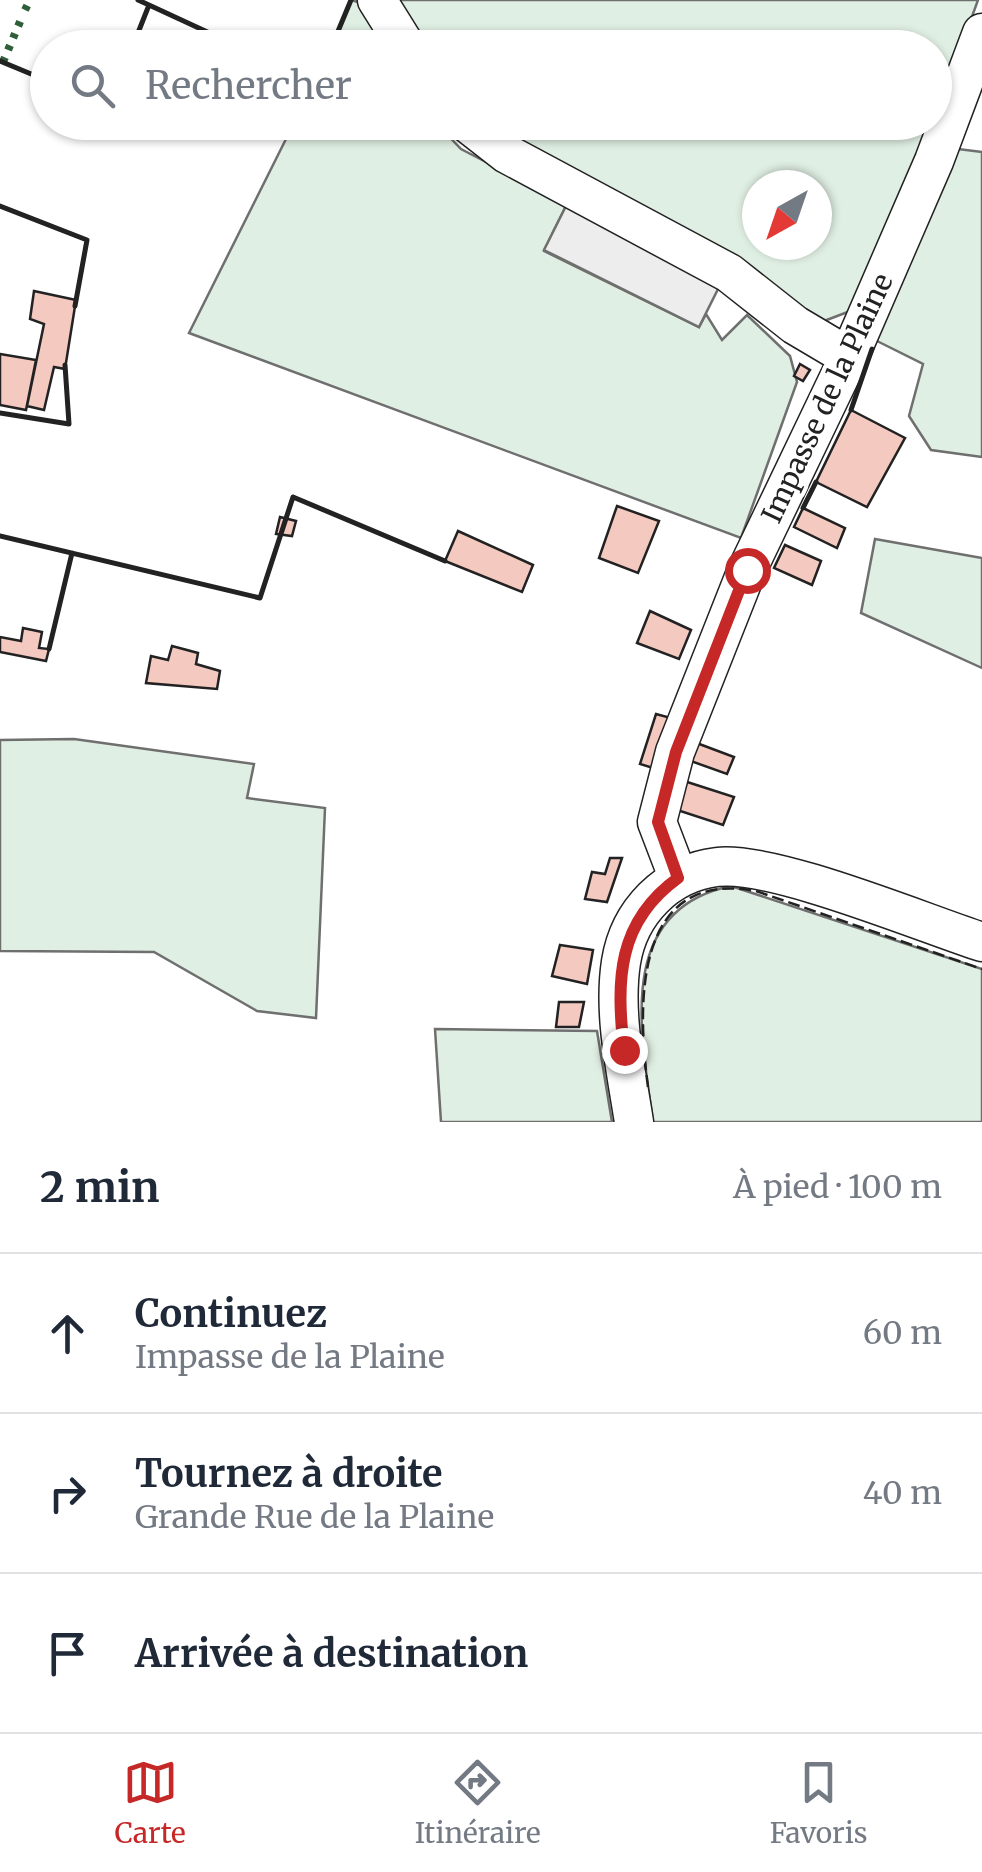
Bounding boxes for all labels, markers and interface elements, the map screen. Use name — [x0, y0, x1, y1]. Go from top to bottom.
search box — [30, 30, 952, 140]
icon: search — [65, 58, 120, 113]
text: Rechercher — [145, 62, 352, 109]
north arrow — [742, 170, 832, 260]
street label: Impasse de la Plaine — [753, 268, 901, 528]
route start — [725, 548, 771, 594]
route end — [602, 1028, 648, 1074]
text: 2 min — [40, 1161, 160, 1213]
text: À pied · 100 m — [733, 1167, 942, 1207]
text: Continuez — [135, 1290, 327, 1337]
icon: ahead — [40, 1306, 95, 1361]
text: 60 m — [863, 1313, 942, 1353]
text: Impasse de la Plaine — [135, 1337, 445, 1377]
text: Tournez à droite — [135, 1450, 443, 1497]
icon: right — [40, 1466, 95, 1521]
text: 40 m — [863, 1473, 942, 1513]
text: Grande Rue de la Plaine — [135, 1497, 494, 1537]
icon: arrive — [40, 1626, 95, 1681]
text: Arrivée à destination — [135, 1630, 528, 1677]
tab: Carte — [115, 1755, 186, 1851]
tab: Itinéraire — [415, 1755, 541, 1851]
tab: Favoris — [770, 1755, 867, 1851]

